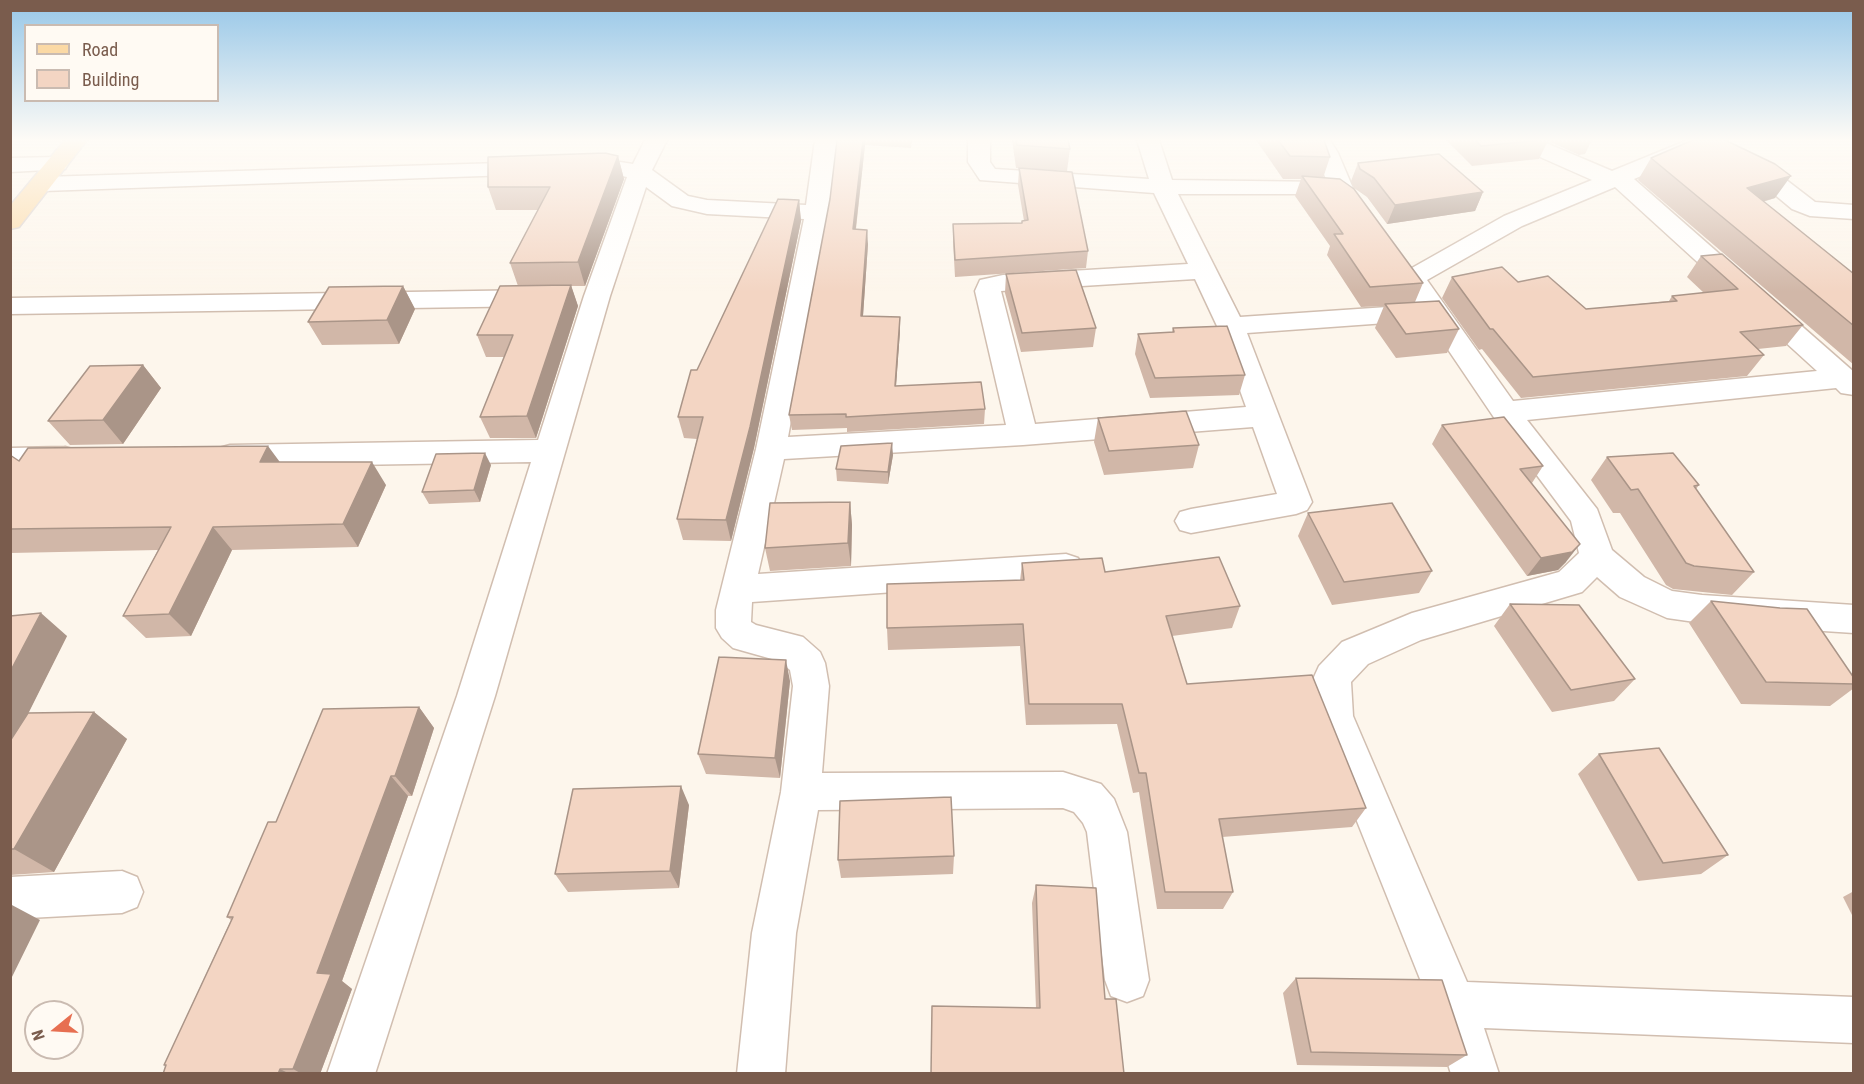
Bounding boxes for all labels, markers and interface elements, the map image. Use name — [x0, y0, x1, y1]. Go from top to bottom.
legend — [24, 24, 219, 102]
text: Road — [82, 39, 118, 60]
text: Building — [82, 69, 139, 90]
north arrow — [24, 1000, 84, 1060]
text: N — [28, 1028, 49, 1043]

